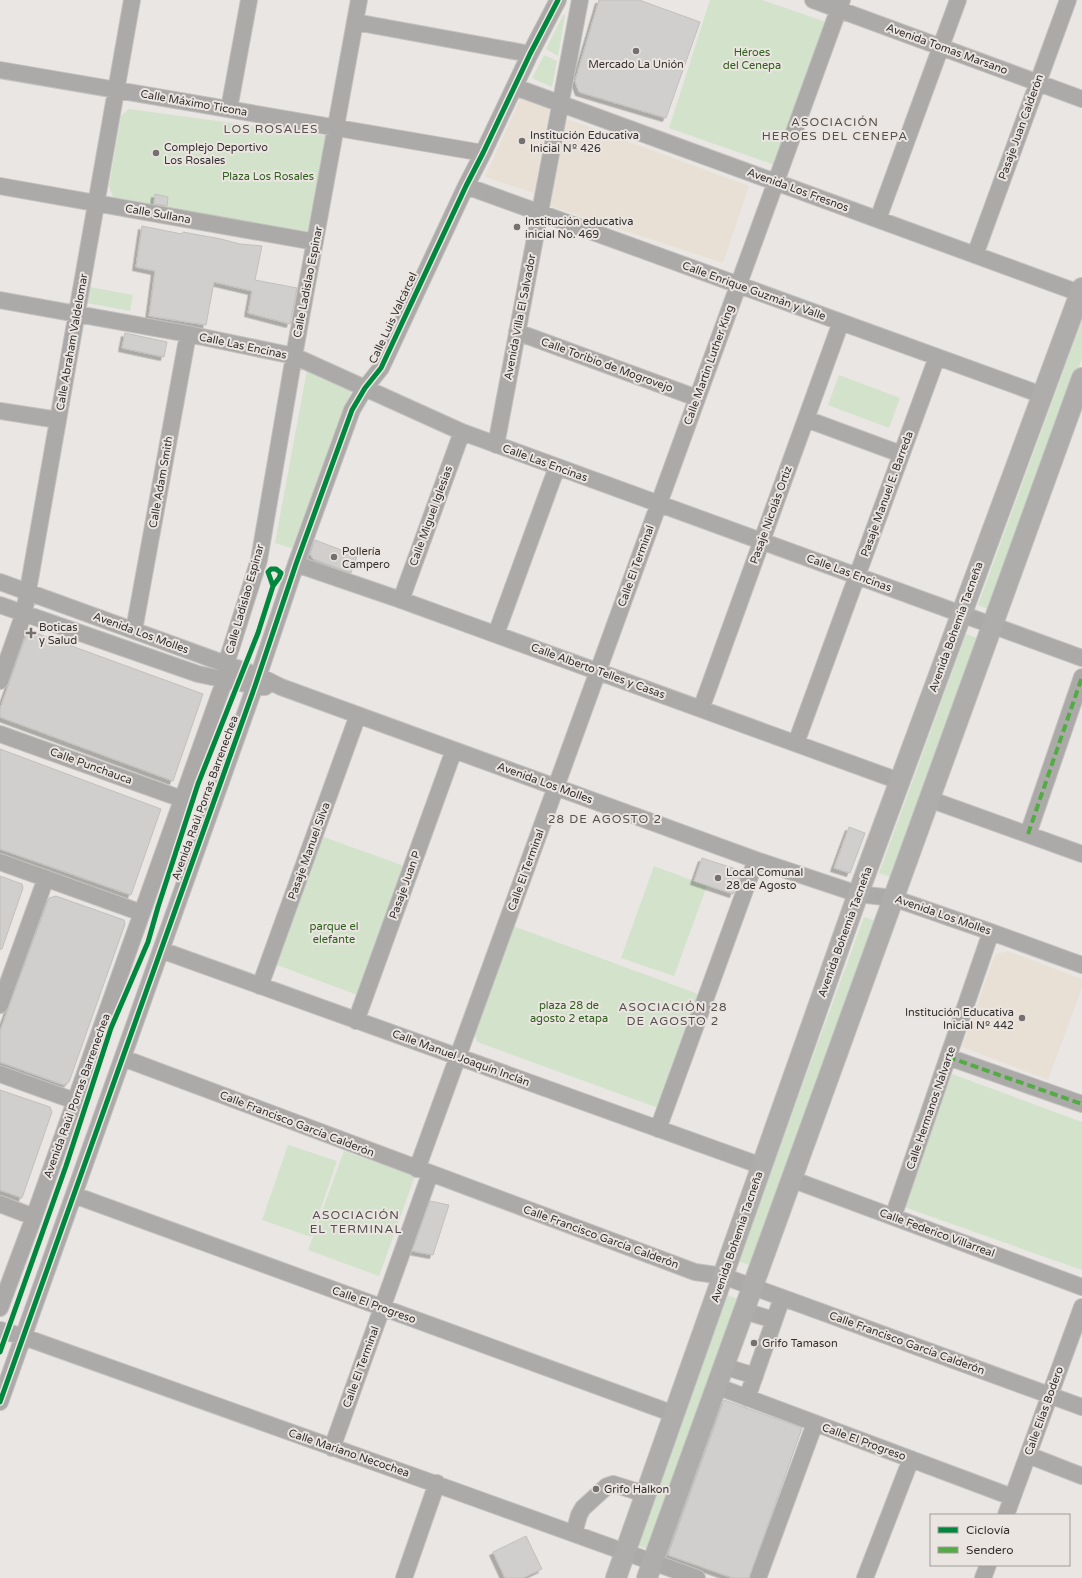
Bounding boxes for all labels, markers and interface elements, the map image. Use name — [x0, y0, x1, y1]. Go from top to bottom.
street label: Avenida Tomas Marsano — [885, 21, 1010, 77]
marker: Mercado La Unión — [631, 46, 641, 56]
park label: Héroes del Cenepa — [723, 46, 781, 72]
place label: Mercado La Unión — [588, 58, 684, 71]
street label: Pasaje Juan Calderón — [996, 72, 1046, 182]
street label: Calle Máximo Ticona — [140, 87, 248, 119]
district label: ASOCIACIÓN HEROES DEL CENEPA — [762, 115, 908, 143]
district label: LOS ROSALES — [224, 122, 318, 136]
place label: Institución Educativa Inicial Nº 426 — [530, 129, 639, 155]
marker: Institución Educativa Inicial Nº 426 — [517, 136, 527, 146]
place label: Complejo Deportivo Los Rosales — [164, 141, 268, 167]
marker: Complejo Deportivo Los Rosales — [151, 148, 161, 158]
street label: Avenida Los Fresnos — [746, 166, 850, 214]
park label: Plaza Los Rosales — [222, 170, 314, 183]
street label: Calle Sullana — [124, 202, 192, 226]
place label: Institución educativa inicial No. 469 — [525, 215, 633, 241]
marker: Institución educativa inicial No. 469 — [512, 222, 522, 232]
street label: Calle Ladislao Espinar — [291, 224, 325, 339]
street label: Avenida Villa El Salvador — [501, 252, 539, 381]
street label: Calle Enrique Guzmán y Valle — [680, 259, 828, 323]
street label: Calle Luis Valcárcel — [366, 270, 420, 366]
street label: Calle Abraham Valdelomar — [54, 272, 91, 411]
street label: Calle Martin Luther King — [681, 303, 737, 427]
street label: Calle Las Encinas — [198, 330, 288, 362]
street label: Calle Toribio de Mogrovejo — [539, 335, 675, 395]
street label: Pasaje Manuel E. Barreda — [858, 429, 916, 559]
street label: Calle Adam Smith — [147, 435, 175, 529]
street label: Calle Las Encinas — [501, 442, 589, 484]
street label: Calle Miguel Iglesias — [407, 464, 455, 568]
street label: Pasaje Nicolás Ortiz — [747, 464, 795, 566]
street label: Calle El Terminal — [615, 523, 657, 609]
street label: Calle Ladislao Espinar — [223, 542, 267, 655]
place label: Pollería Campero — [342, 545, 390, 571]
marker: Pollería Campero — [329, 552, 339, 562]
street label: Calle Las Encinas — [805, 552, 893, 594]
street label: Avenida Bohemia Tacneña — [926, 560, 986, 694]
street label: Avenida Los Molles — [92, 610, 190, 656]
place label: Boticas y Salud — [39, 621, 77, 647]
marker: Boticas y Salud — [26, 628, 36, 638]
street label: Calle Alberto Telles y Casas — [529, 641, 667, 701]
street label: Avenida Raúl Porras Barrenechea — [169, 714, 241, 882]
street label: Calle Punchauca — [48, 745, 134, 787]
street label: Avenida Los Molles — [496, 760, 594, 806]
street label: Pasaje Manuel Silva — [285, 801, 333, 901]
district label: 28 DE AGOSTO 2 — [548, 812, 662, 826]
street label: Calle El Terminal — [505, 827, 547, 913]
street label: Pasaje Juan P — [387, 849, 423, 921]
street label: Avenida Bohemia Tacneña — [815, 865, 875, 999]
place label: Local Comunal 28 de Agosto — [726, 866, 803, 892]
marker: Local Comunal 28 de Agosto — [713, 873, 723, 883]
street label: Avenida Los Molles — [893, 892, 993, 938]
park label: parque el elefante — [310, 920, 358, 946]
park label: plaza 28 de agosto 2 etapa — [530, 999, 608, 1025]
district label: ASOCIACIÓN 28 DE AGOSTO 2 — [619, 1000, 727, 1028]
place label: Institución Educativa Inicial Nº 442 — [905, 1006, 1014, 1032]
street label: Avenida Raúl Porras Barrenechea — [41, 1012, 113, 1180]
marker: Institución Educativa Inicial Nº 442 — [1017, 1013, 1027, 1023]
street label: Calle Manuel Joaquín Inclán — [390, 1027, 532, 1089]
street label: Calle Hermanos Nalvarte — [904, 1045, 958, 1171]
street label: Calle Francisco García Calderón — [218, 1088, 376, 1160]
street label: Avenida Bohemia Tacneña — [708, 1170, 766, 1304]
street label: Calle Francisco García Calderón — [521, 1203, 681, 1271]
street label: Calle Federico Villarreal — [878, 1206, 996, 1260]
district label: ASOCIACIÓN EL TERMINAL — [310, 1208, 402, 1236]
street label: Calle El Progreso — [330, 1284, 418, 1326]
street label: Calle Francisco García Calderón — [827, 1309, 987, 1377]
street label: Calle El Terminal — [340, 1324, 382, 1410]
place label: Grifo Tamason — [762, 1337, 838, 1350]
marker: Grifo Tamason — [749, 1338, 759, 1348]
street label: Calle Elías Bodero — [1022, 1365, 1066, 1457]
street label: Calle El Progreso — [820, 1421, 908, 1463]
street label: Calle Mariano Necochea — [287, 1426, 411, 1480]
place label: Grifo Halkon — [604, 1483, 669, 1496]
marker: Grifo Halkon — [591, 1484, 601, 1494]
legend — [930, 1514, 1070, 1566]
text: Ciclovía — [966, 1523, 1010, 1537]
text: Sendero — [966, 1543, 1014, 1557]

